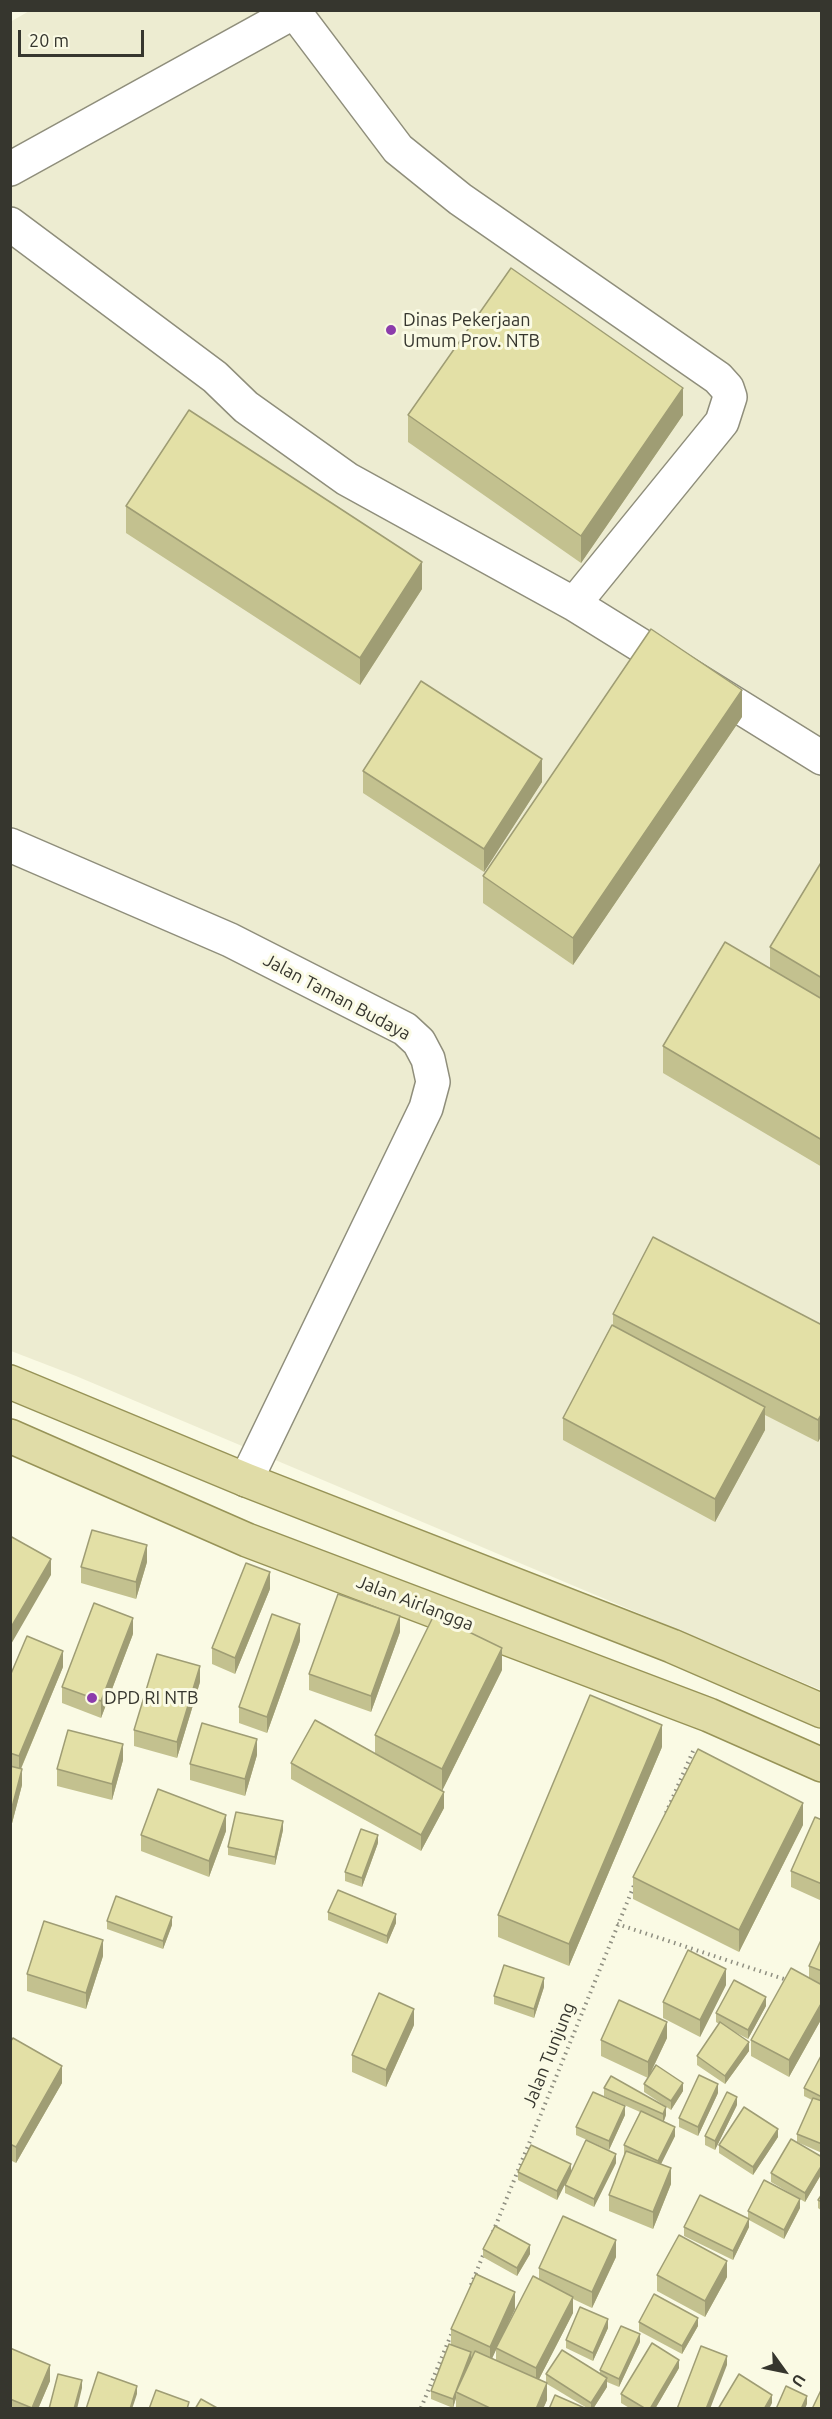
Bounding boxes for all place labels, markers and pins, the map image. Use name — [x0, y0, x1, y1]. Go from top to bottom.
place label: Dinas Pekerjaan Umum Prov. NTB — [403, 309, 540, 352]
marker: Dinas Pekerjaan Umum Prov. NTB — [384, 323, 398, 337]
place label: DPD RI NTB — [104, 1687, 199, 1709]
marker: DPD RI NTB — [85, 1691, 99, 1705]

